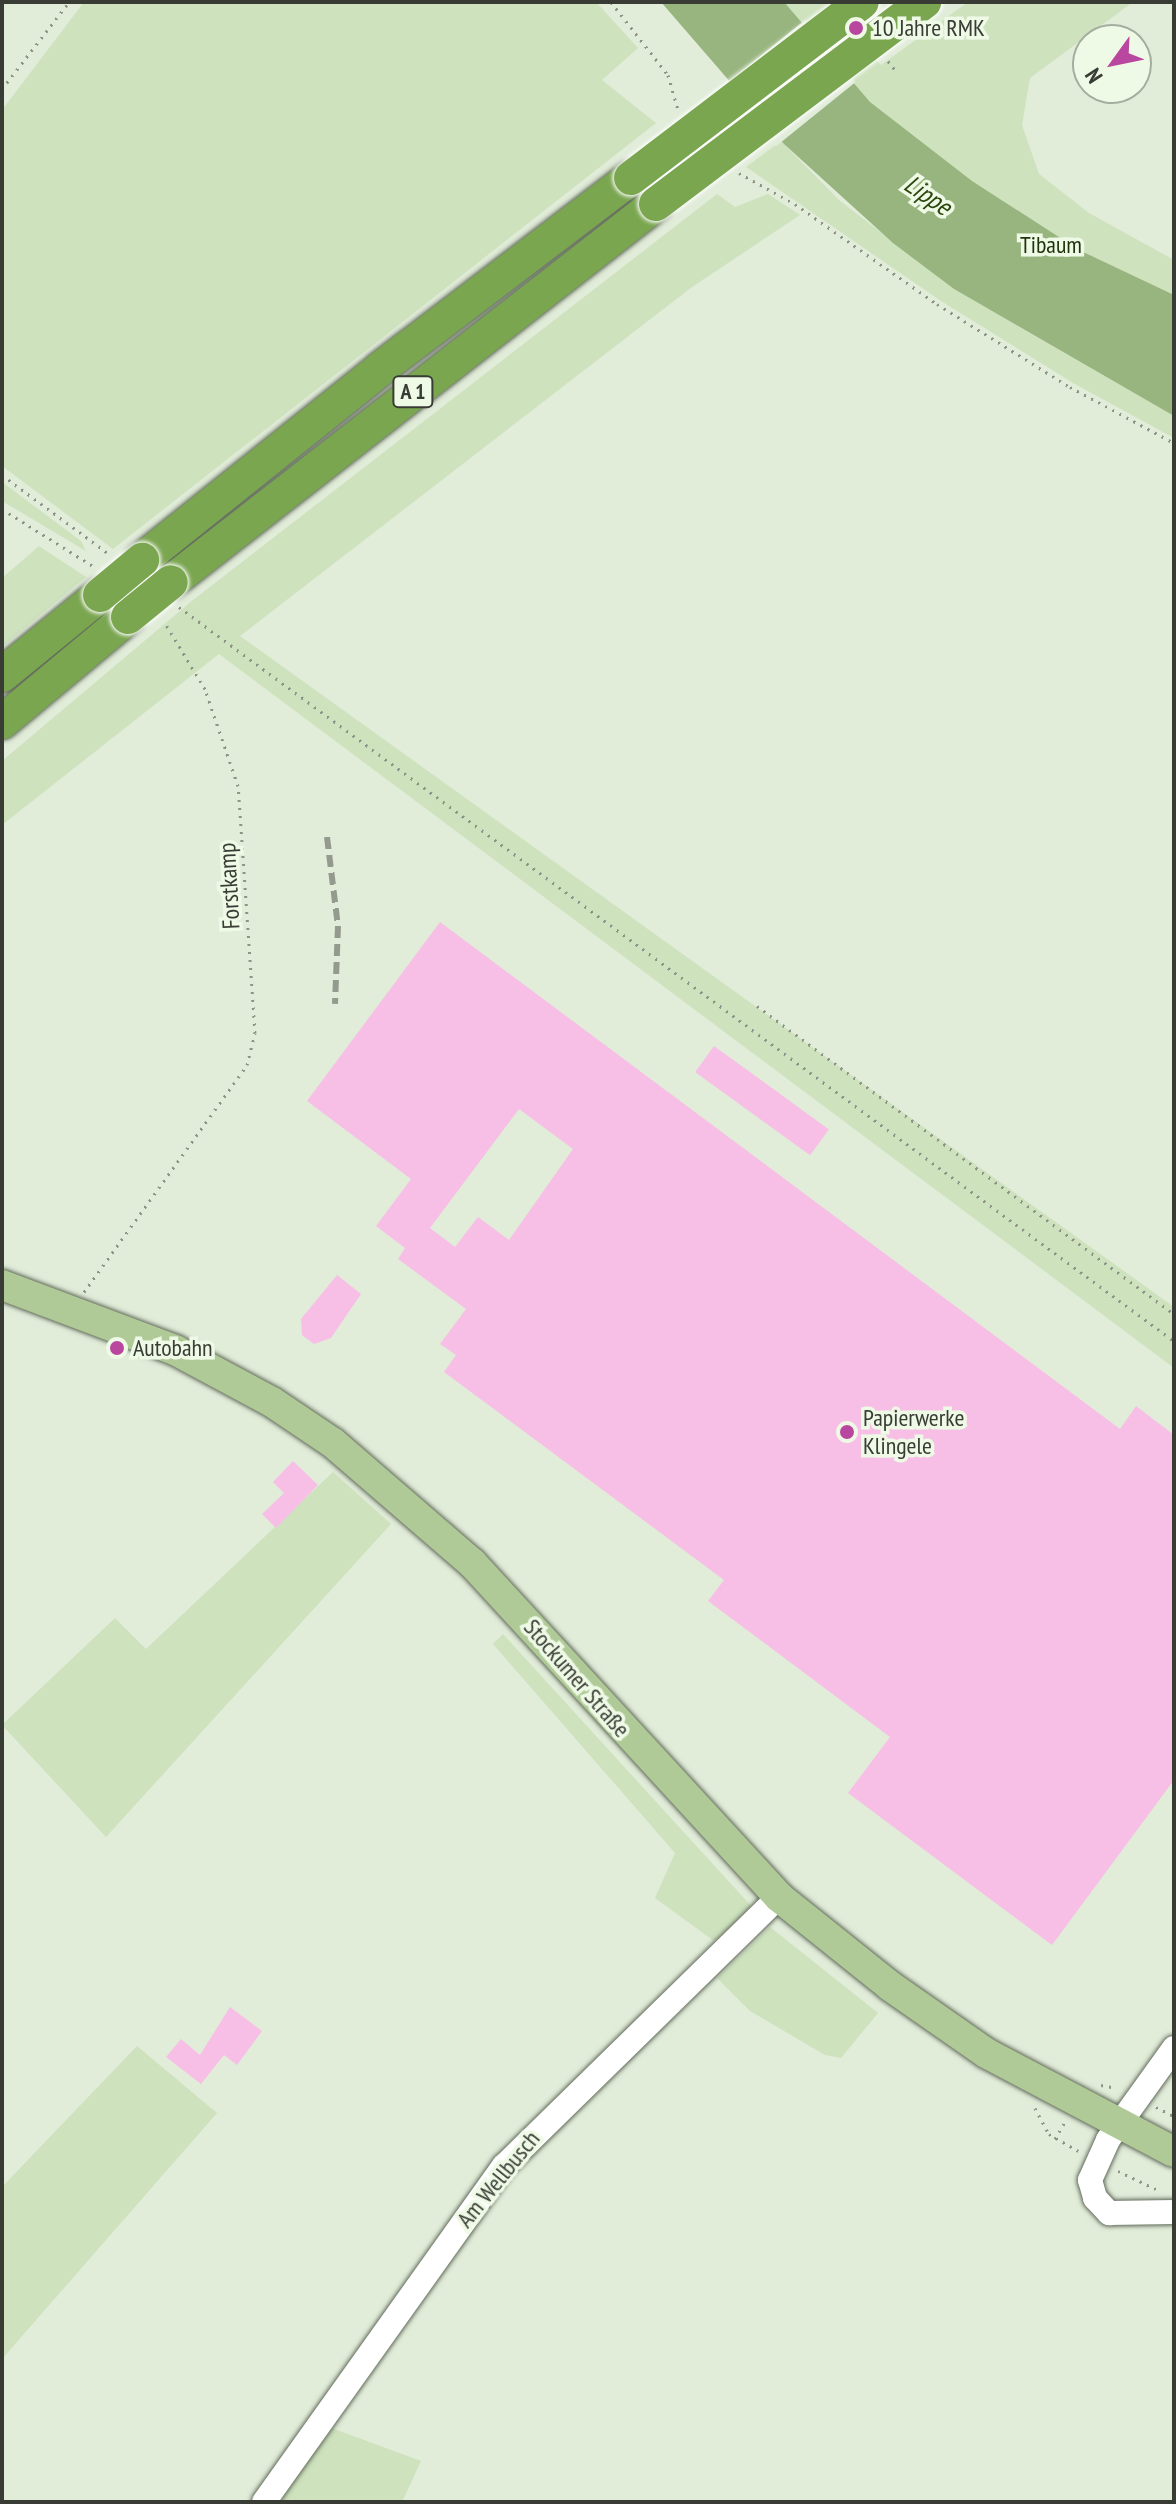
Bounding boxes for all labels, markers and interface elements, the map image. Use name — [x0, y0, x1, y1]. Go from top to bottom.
place label: 10 Jahre RMK — [872, 14, 985, 42]
marker: 10 Jahre RMK — [847, 19, 865, 37]
north arrow — [1072, 24, 1152, 104]
text: N — [1079, 63, 1109, 89]
water label: Lippe — [899, 168, 957, 222]
park label: Tibaum — [1020, 231, 1082, 259]
road number: A 1 — [391, 374, 435, 410]
street label: Forstkamp — [212, 842, 246, 930]
place label: Autobahn — [133, 1334, 213, 1362]
marker: Autobahn — [108, 1339, 126, 1357]
place label: Papierwerke Klingele — [863, 1404, 964, 1460]
marker: Papierwerke Klingele — [838, 1423, 856, 1441]
street label: Stockumer Straße — [518, 1613, 636, 1743]
street label: Am Wellbusch — [450, 2125, 546, 2233]

